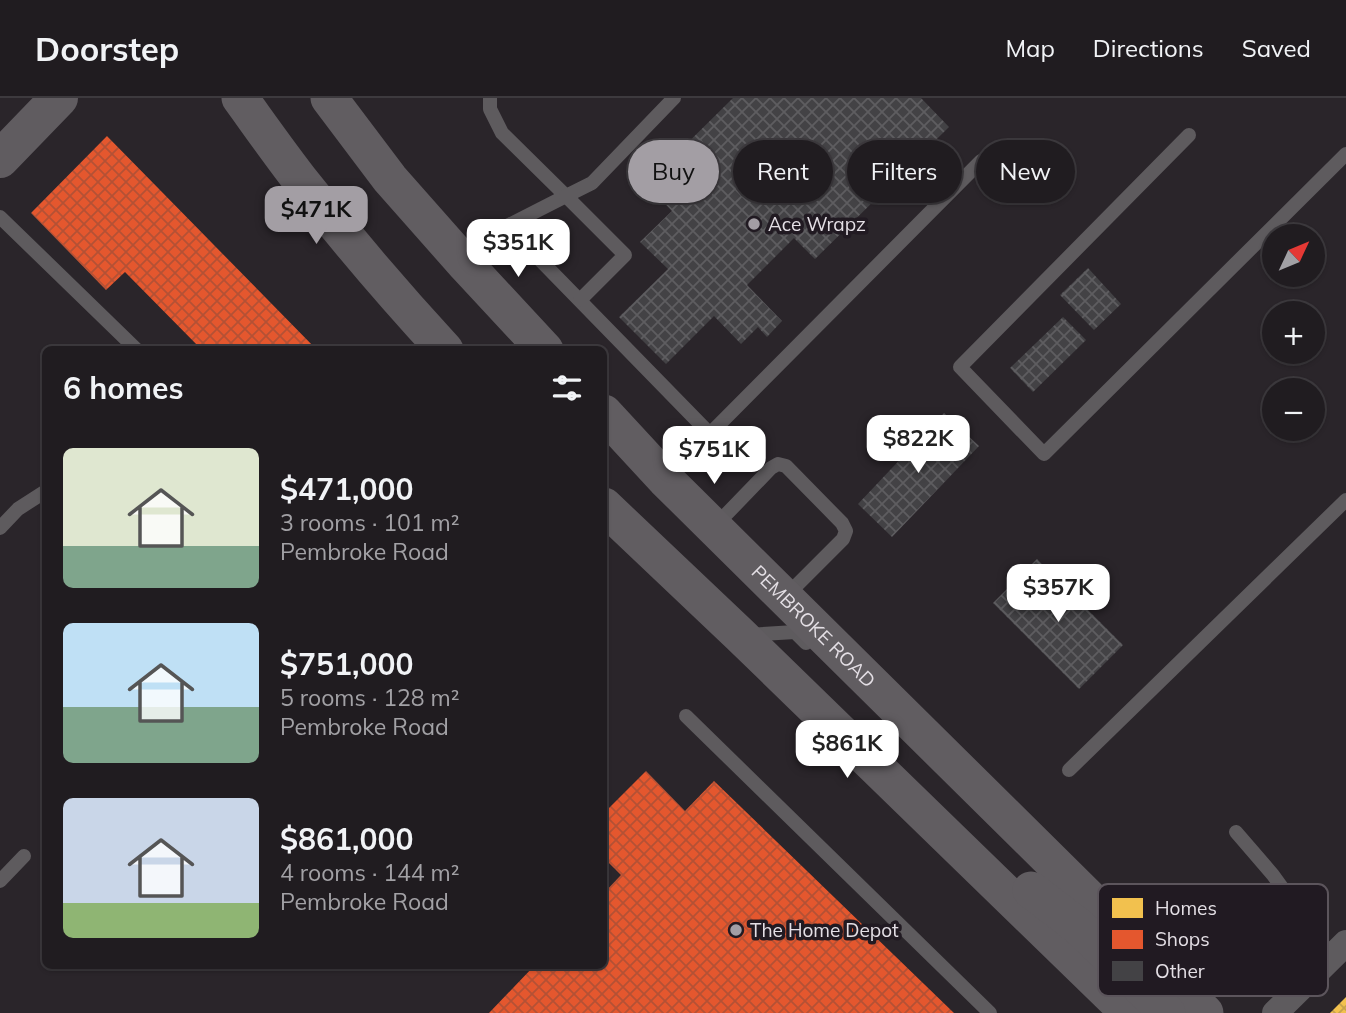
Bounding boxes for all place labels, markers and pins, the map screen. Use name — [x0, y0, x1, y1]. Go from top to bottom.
pin: $471K — [267, 186, 365, 246]
place label: Ace Wrapz — [768, 212, 866, 236]
marker: Ace Wrapz — [746, 216, 762, 232]
pin: $351K — [469, 220, 567, 279]
pin: $822K — [869, 416, 967, 475]
pin: $751K — [665, 426, 763, 486]
pin: $357K — [1009, 564, 1107, 624]
pin: $861K — [798, 720, 896, 780]
place label: The Home Depot — [750, 918, 899, 942]
marker: The Home Depot — [728, 922, 744, 938]

